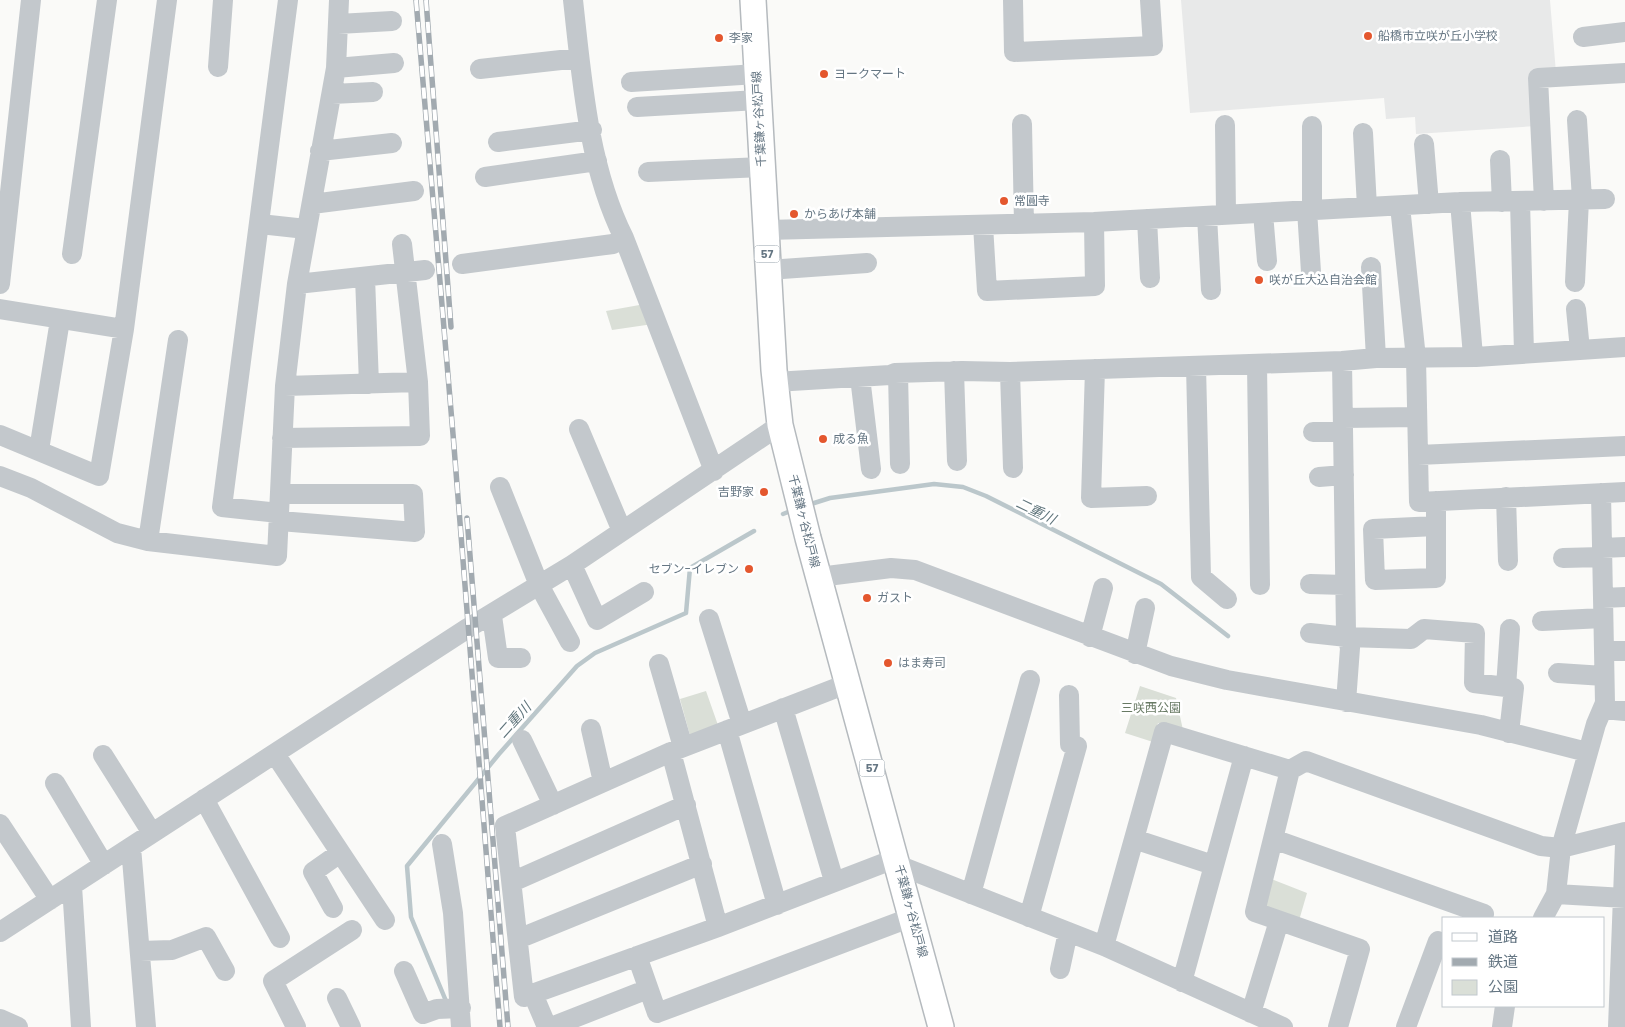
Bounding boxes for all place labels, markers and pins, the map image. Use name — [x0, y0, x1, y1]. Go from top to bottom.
place label: 船橋市立咲が丘小学校 — [1378, 27, 1498, 44]
place label: 李家 — [729, 29, 753, 46]
marker: 船橋市立咲が丘小学校 — [1362, 30, 1374, 42]
marker: 李家 — [713, 32, 725, 44]
place label: ヨークマート — [834, 65, 906, 82]
marker: ヨークマート — [818, 68, 830, 80]
place label: 常圓寺 — [1014, 192, 1050, 209]
marker: 常圓寺 — [998, 195, 1010, 207]
place label: からあげ本舗 — [804, 205, 876, 222]
marker: からあげ本舗 — [788, 208, 800, 220]
place label: 咲が丘大込自治会館 — [1269, 271, 1377, 288]
marker: 咲が丘大込自治会館 — [1253, 274, 1265, 286]
place label: 成る魚 — [833, 430, 869, 447]
marker: 成る魚 — [817, 433, 829, 445]
place label: 吉野家 — [718, 483, 754, 500]
marker: 吉野家 — [758, 486, 770, 498]
place label: セブン-イレブン — [648, 560, 739, 577]
marker: セブン-イレブン — [743, 563, 755, 575]
place label: ガスト — [877, 589, 913, 606]
marker: ガスト — [861, 592, 873, 604]
place label: はま寿司 — [898, 654, 946, 671]
marker: はま寿司 — [882, 657, 894, 669]

